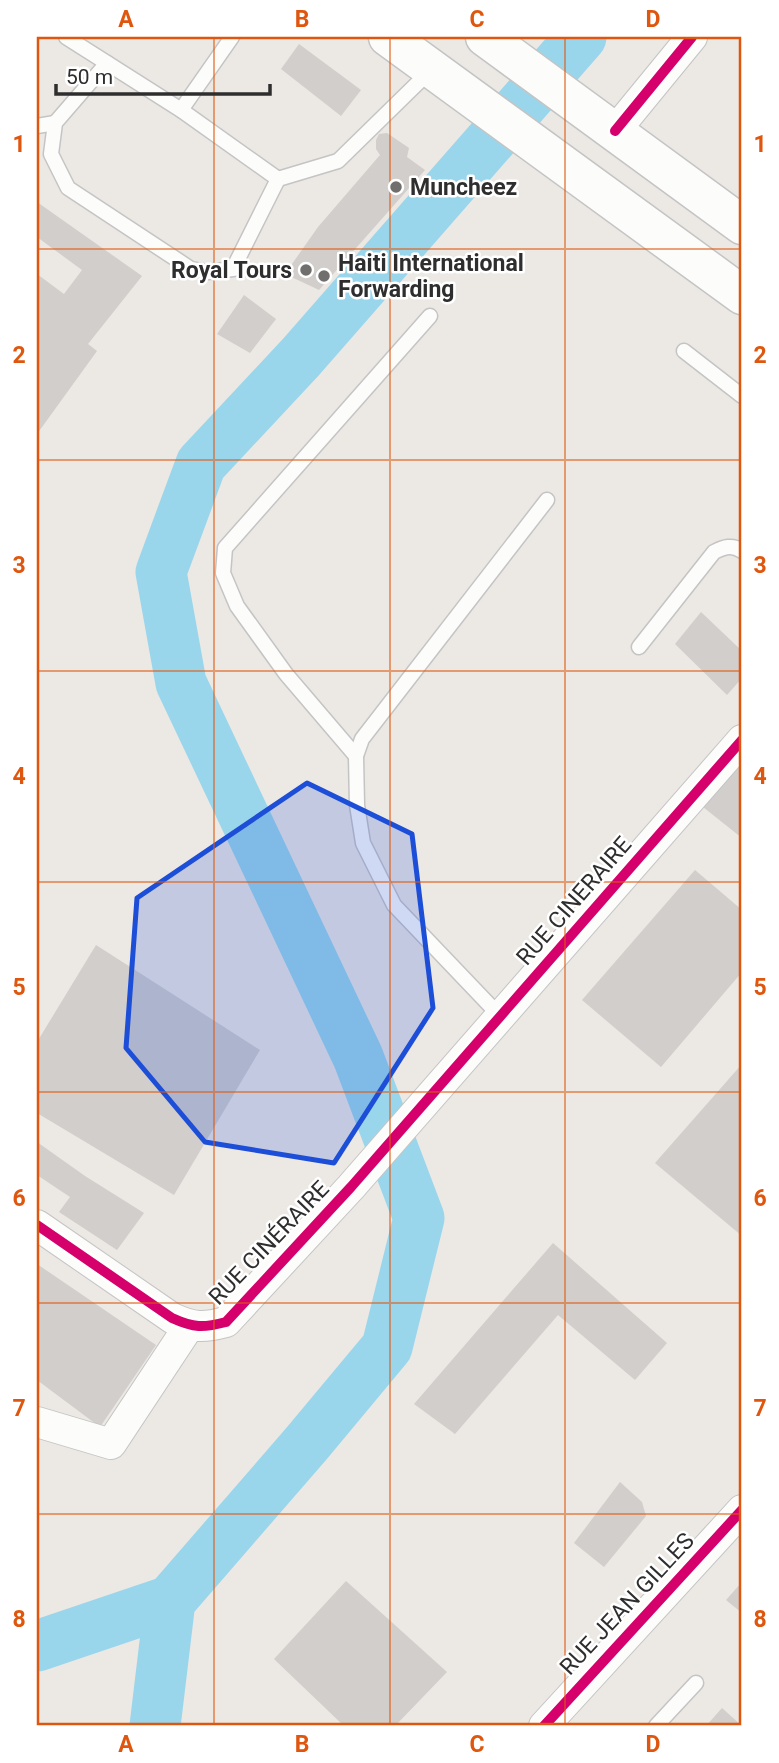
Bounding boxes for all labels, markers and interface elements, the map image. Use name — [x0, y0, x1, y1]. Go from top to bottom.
text: A — [118, 6, 134, 33]
text: B — [295, 6, 309, 33]
text: C — [469, 6, 485, 33]
text: D — [646, 6, 660, 33]
scale bar — [56, 52, 270, 96]
text: 50 m — [66, 65, 113, 89]
text: 1 — [12, 131, 26, 158]
text: 1 — [753, 131, 767, 158]
place label: Muncheez — [410, 174, 517, 201]
marker: Muncheez — [388, 179, 404, 195]
place label: Haiti International Forwarding — [338, 250, 524, 303]
place label: Royal Tours — [171, 257, 292, 284]
marker: Royal Tours — [298, 262, 314, 278]
marker: Haiti International Forwarding — [316, 268, 332, 284]
text: 2 — [12, 342, 26, 369]
text: 2 — [753, 342, 767, 369]
text: 3 — [12, 552, 26, 579]
text: 3 — [753, 552, 767, 579]
text: 4 — [12, 763, 26, 790]
text: 4 — [753, 763, 767, 790]
street label: RUE CINERAIRE — [511, 831, 637, 971]
text: 5 — [12, 974, 26, 1001]
text: 5 — [753, 974, 767, 1001]
street label: RUE CINÉRAIRE — [203, 1175, 335, 1310]
text: 6 — [12, 1185, 26, 1212]
text: 6 — [753, 1185, 767, 1212]
text: 7 — [12, 1395, 26, 1422]
text: 7 — [753, 1395, 767, 1422]
street label: RUE JEAN GILLES — [554, 1527, 700, 1681]
text: 8 — [12, 1606, 26, 1633]
text: 8 — [753, 1606, 767, 1633]
text: A — [118, 1731, 134, 1758]
text: B — [295, 1731, 309, 1758]
text: C — [469, 1731, 485, 1758]
text: D — [646, 1731, 660, 1758]

